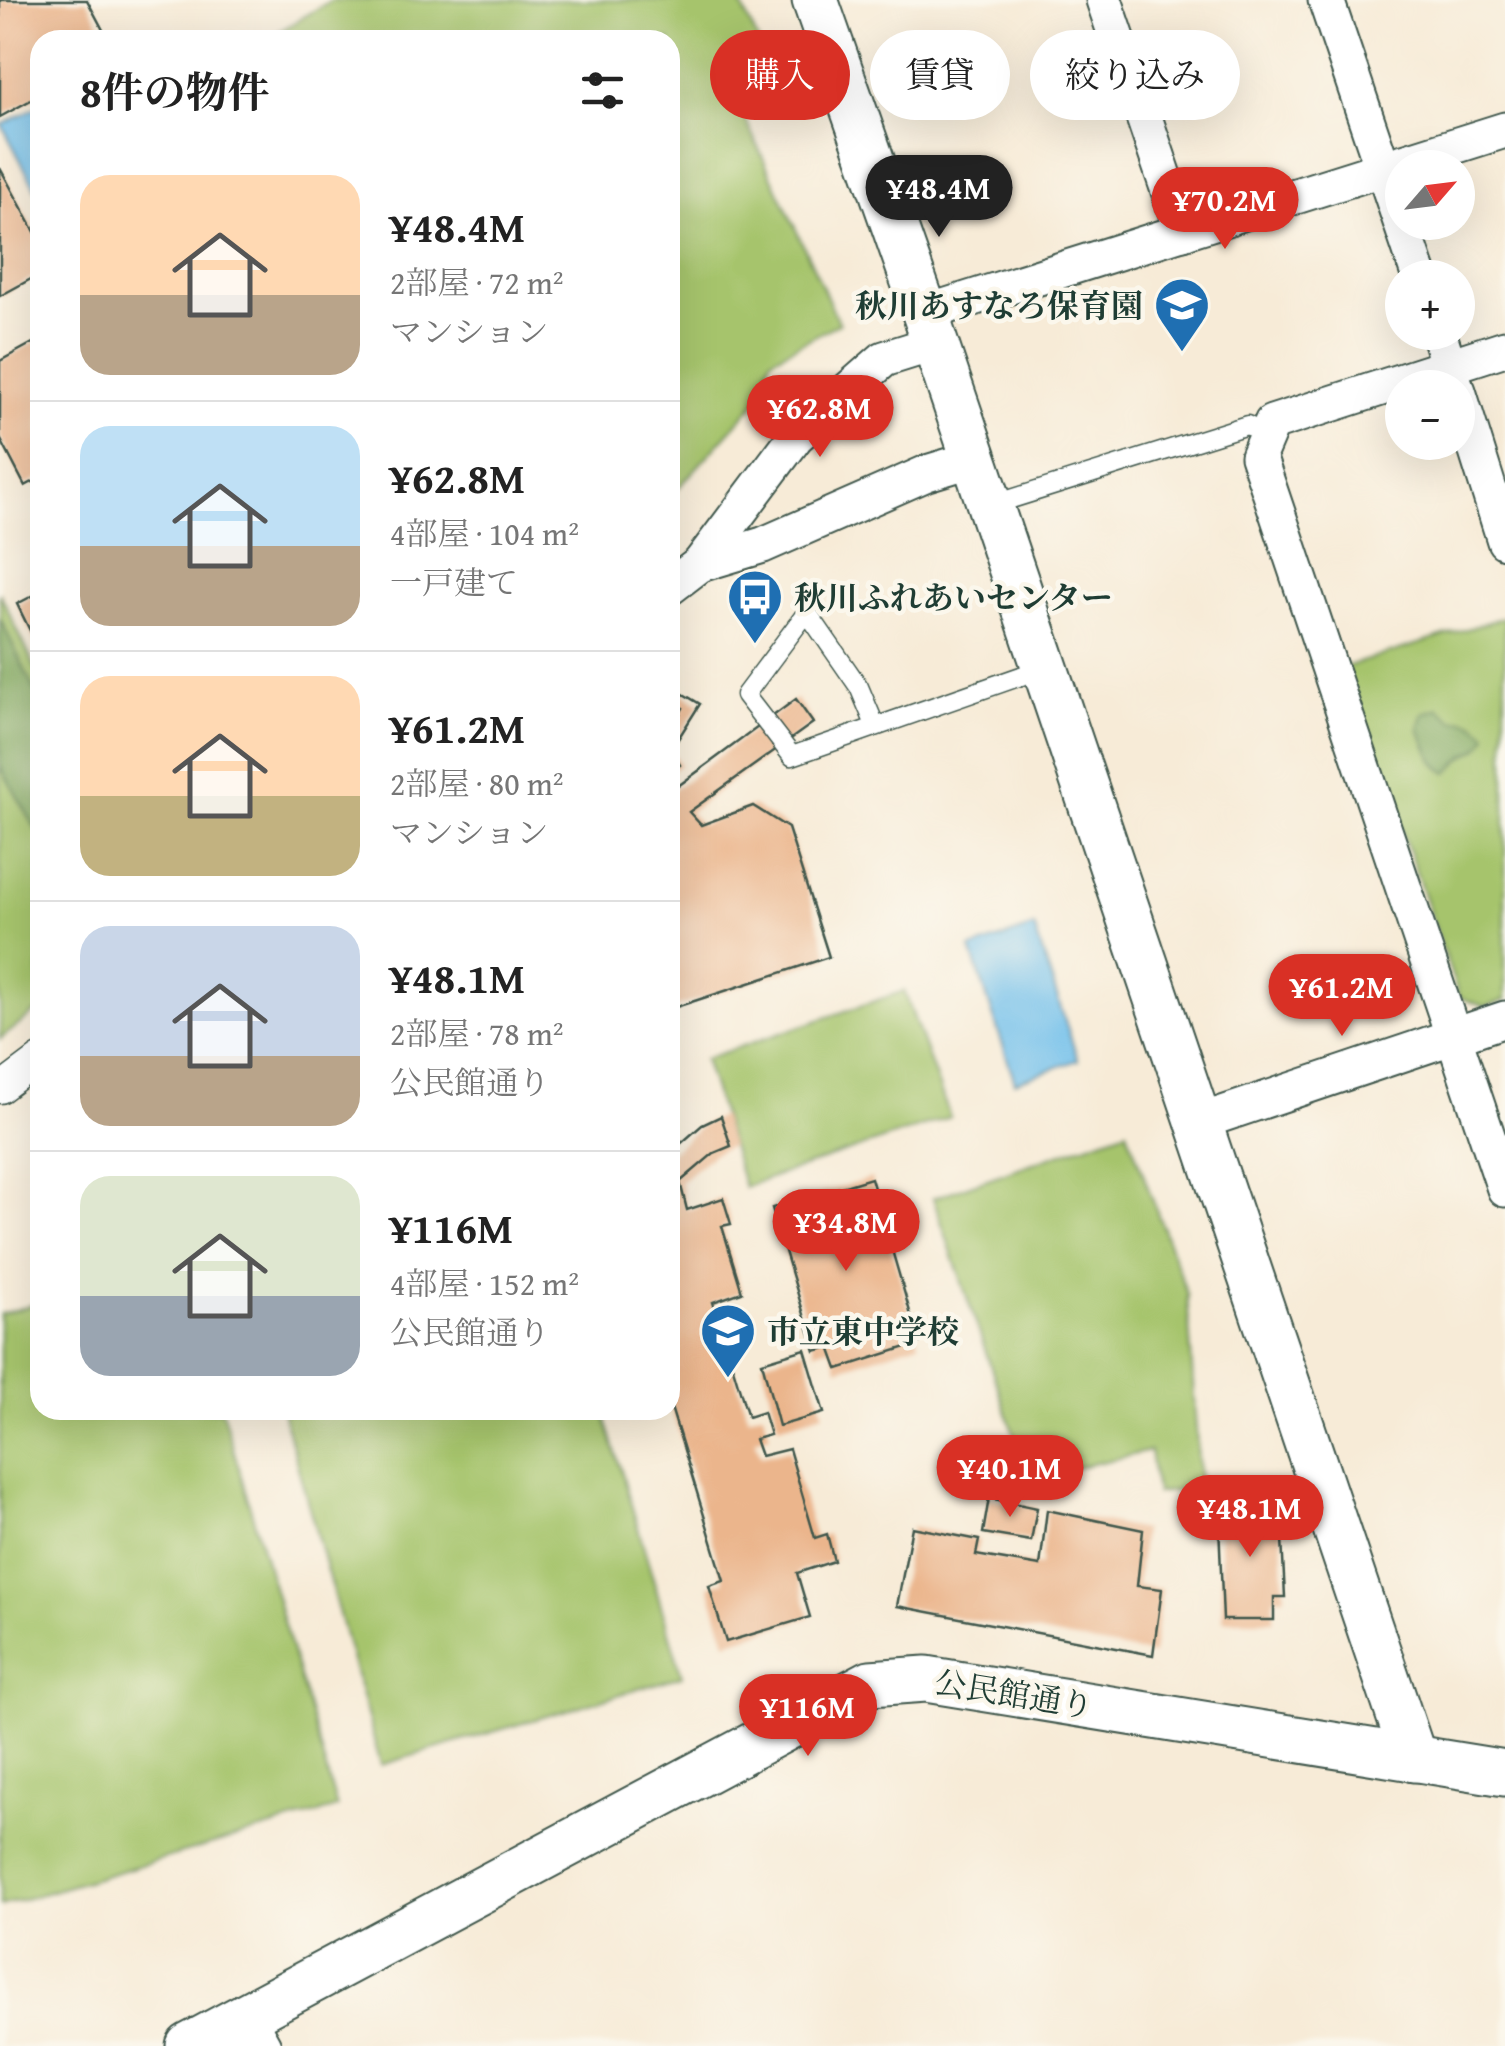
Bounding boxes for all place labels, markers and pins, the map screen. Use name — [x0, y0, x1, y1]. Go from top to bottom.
pin: ¥48.4M — [858, 155, 1020, 240]
pin: ¥70.2M — [1144, 167, 1306, 252]
school or university icon: 秋川あすなろ保育園 — [1152, 275, 1212, 354]
place label: 秋川あすなろ保育園 — [855, 282, 1143, 329]
pin: ¥62.8M — [739, 375, 901, 460]
bus stop icon: 秋川ふれあいセンター — [725, 567, 785, 646]
place label: 秋川ふれあいセンター — [794, 574, 1113, 621]
pin: ¥61.2M — [1261, 954, 1423, 1039]
pin: ¥34.8M — [765, 1189, 927, 1274]
school or university icon: 市立東中学校 — [698, 1301, 758, 1380]
place label: 市立東中学校 — [767, 1308, 959, 1355]
pin: ¥40.1M — [929, 1435, 1091, 1520]
pin: ¥48.1M — [1169, 1475, 1331, 1560]
pin: ¥116M — [738, 1674, 878, 1759]

